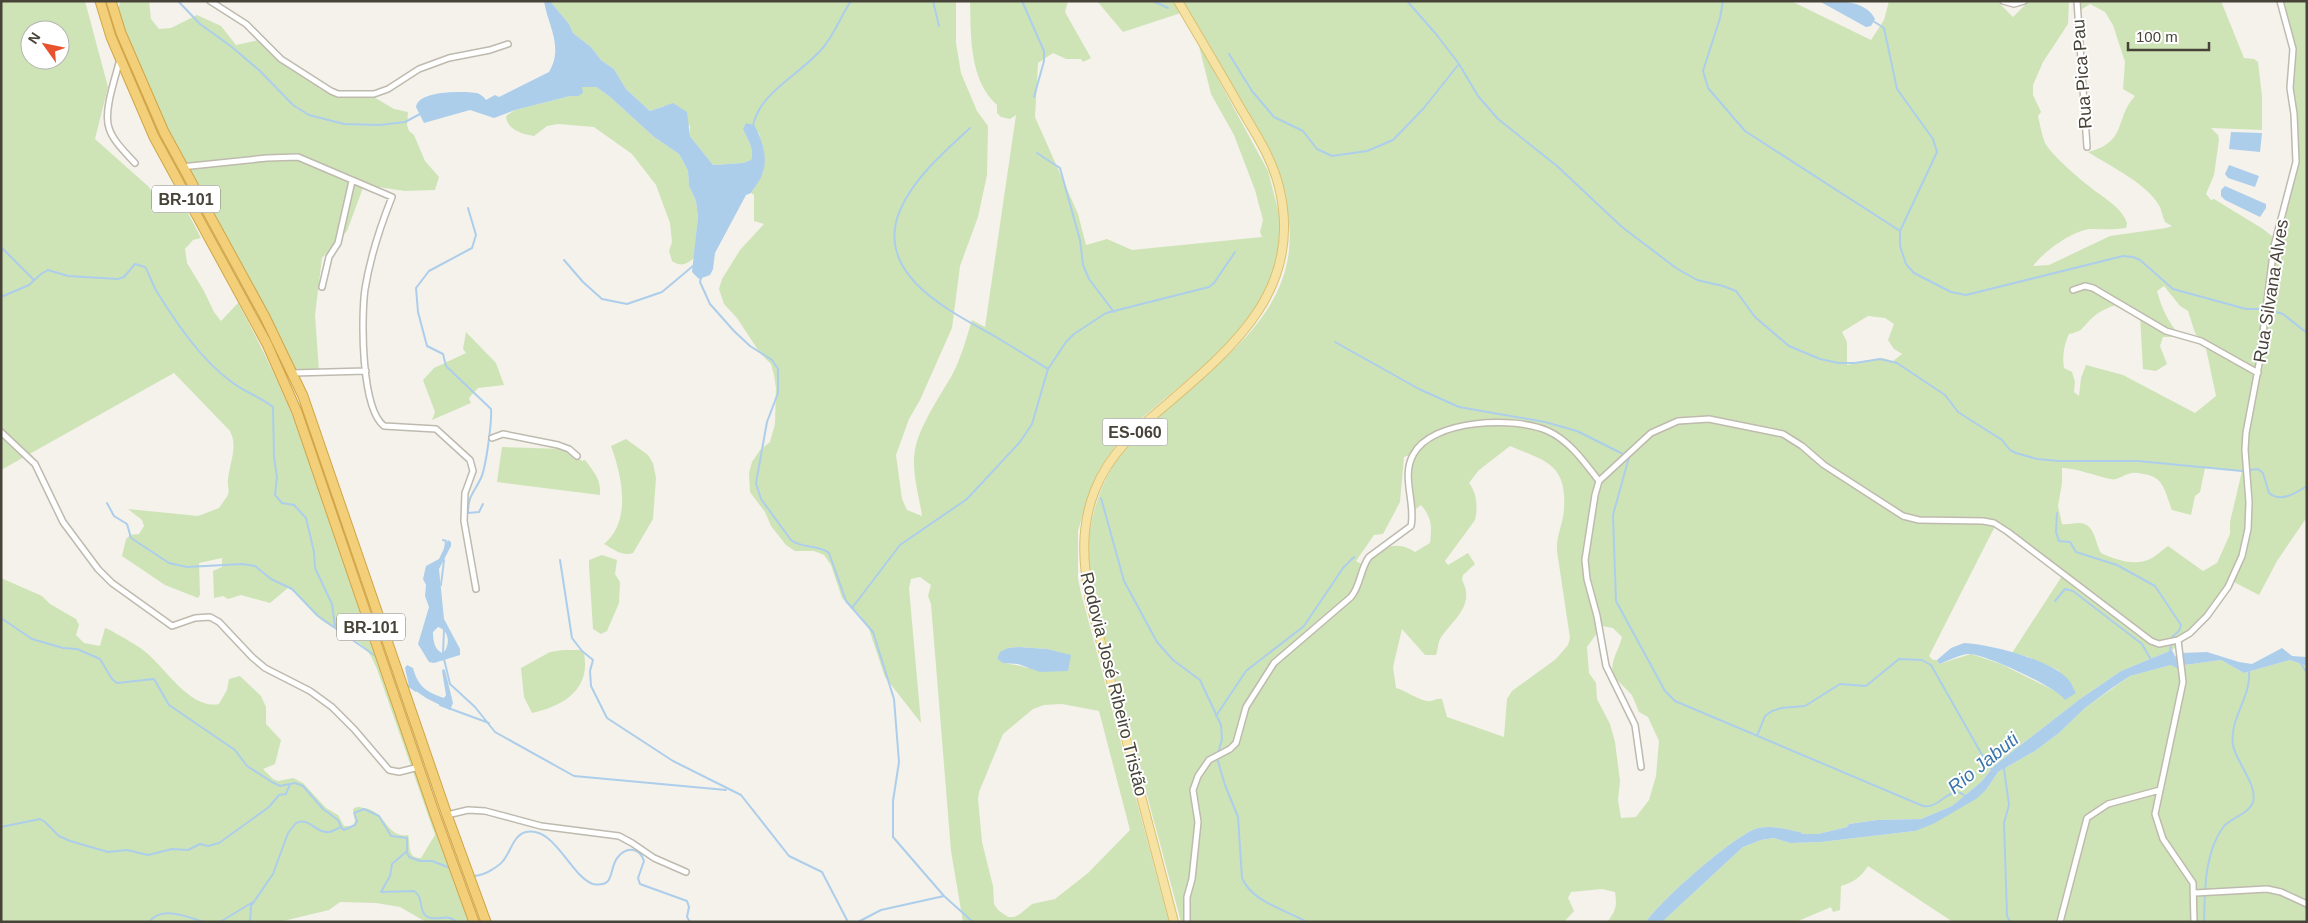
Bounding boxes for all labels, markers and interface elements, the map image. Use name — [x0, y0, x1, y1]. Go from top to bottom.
street label: Rua Pica Pau — [2068, 18, 2096, 130]
north arrow — [20, 20, 70, 70]
scale bar — [2128, 20, 2209, 52]
text: 100 m — [2136, 28, 2178, 45]
text: N — [25, 29, 44, 47]
road number: BR-101 — [152, 185, 220, 212]
street label: Rua Silvana Alves — [2250, 218, 2292, 364]
road number: ES-060 — [1102, 418, 1168, 446]
street label: Rodovia José Ribeiro Tristão — [1076, 570, 1152, 798]
road number: BR-101 — [337, 614, 405, 640]
water label: Rio Jabuti — [1944, 728, 2023, 798]

